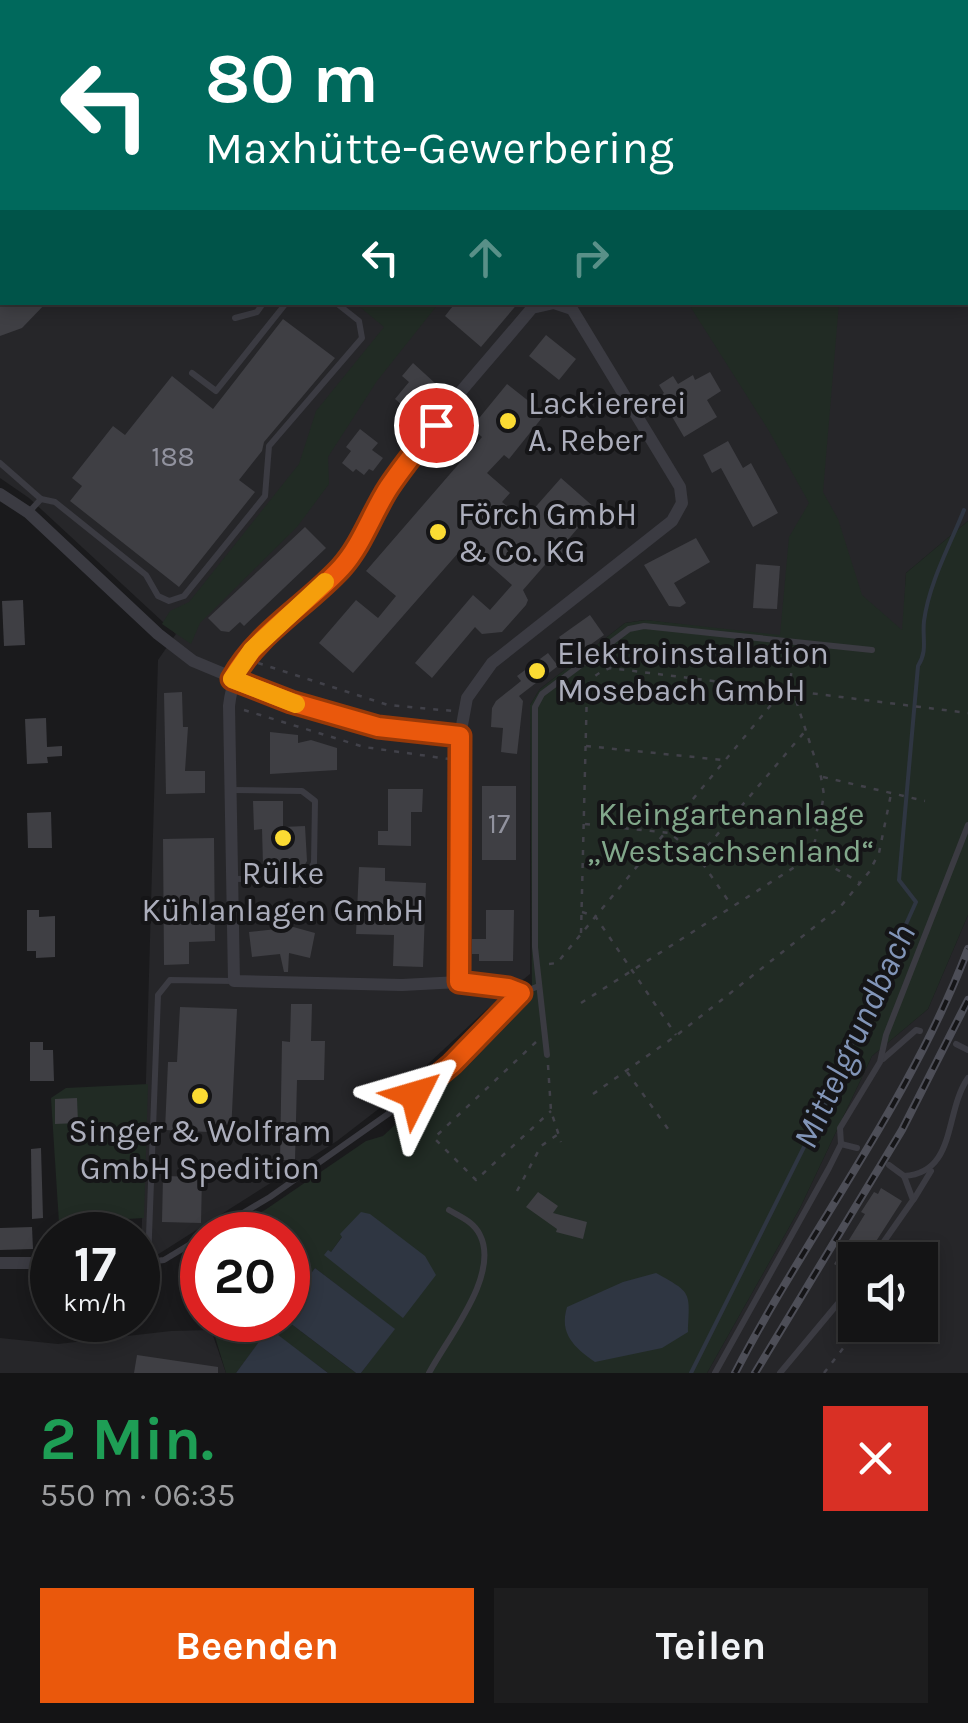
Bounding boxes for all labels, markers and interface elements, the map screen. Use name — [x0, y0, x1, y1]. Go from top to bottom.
text: 80 m — [205, 38, 379, 120]
icon: left — [40, 40, 170, 170]
text: Maxhütte-Gewerbering — [205, 122, 674, 174]
icon: left — [353, 230, 408, 285]
icon: ahead — [458, 230, 513, 285]
icon: right — [563, 230, 618, 285]
pin — [394, 383, 479, 468]
place label: Lackiererei A. Reber — [528, 385, 687, 459]
icon: arrive — [409, 398, 464, 453]
marker: Lackiererei A. Reber — [497, 410, 519, 432]
house number: 188 — [151, 440, 195, 473]
place label: Förch GmbH & Co. KG — [458, 496, 637, 570]
marker: Förch GmbH & Co. KG — [427, 521, 449, 543]
place label: Elektroinstallation Mosebach GmbH — [557, 635, 829, 709]
marker: Elektroinstallation Mosebach GmbH — [526, 660, 548, 682]
park label: Kleingartenanlage „Westsachsenland“ — [587, 796, 875, 870]
house number: 17 — [488, 807, 510, 840]
marker: Rülke Kühlanlagen GmbH — [272, 827, 294, 849]
place label: Rülke Kühlanlagen GmbH — [142, 855, 424, 929]
water label: Mittelgrundbach — [785, 918, 924, 1155]
position arrow — [363, 1043, 467, 1147]
marker: Singer & Wolfram GmbH Spedition — [189, 1085, 211, 1107]
place label: Singer & Wolfram GmbH Spedition — [69, 1113, 331, 1187]
speed limit sign: 20 — [180, 1212, 310, 1342]
text: 17 — [74, 1235, 116, 1294]
map controls — [838, 1242, 938, 1342]
button: sound — [838, 1242, 938, 1342]
text: km/h — [63, 1288, 127, 1317]
text: 2 Min. — [40, 1404, 214, 1474]
button: close — [823, 1406, 928, 1511]
text: 550 m · 06:35 — [40, 1477, 235, 1514]
button: Beenden — [40, 1588, 474, 1703]
button: Teilen — [494, 1588, 928, 1703]

